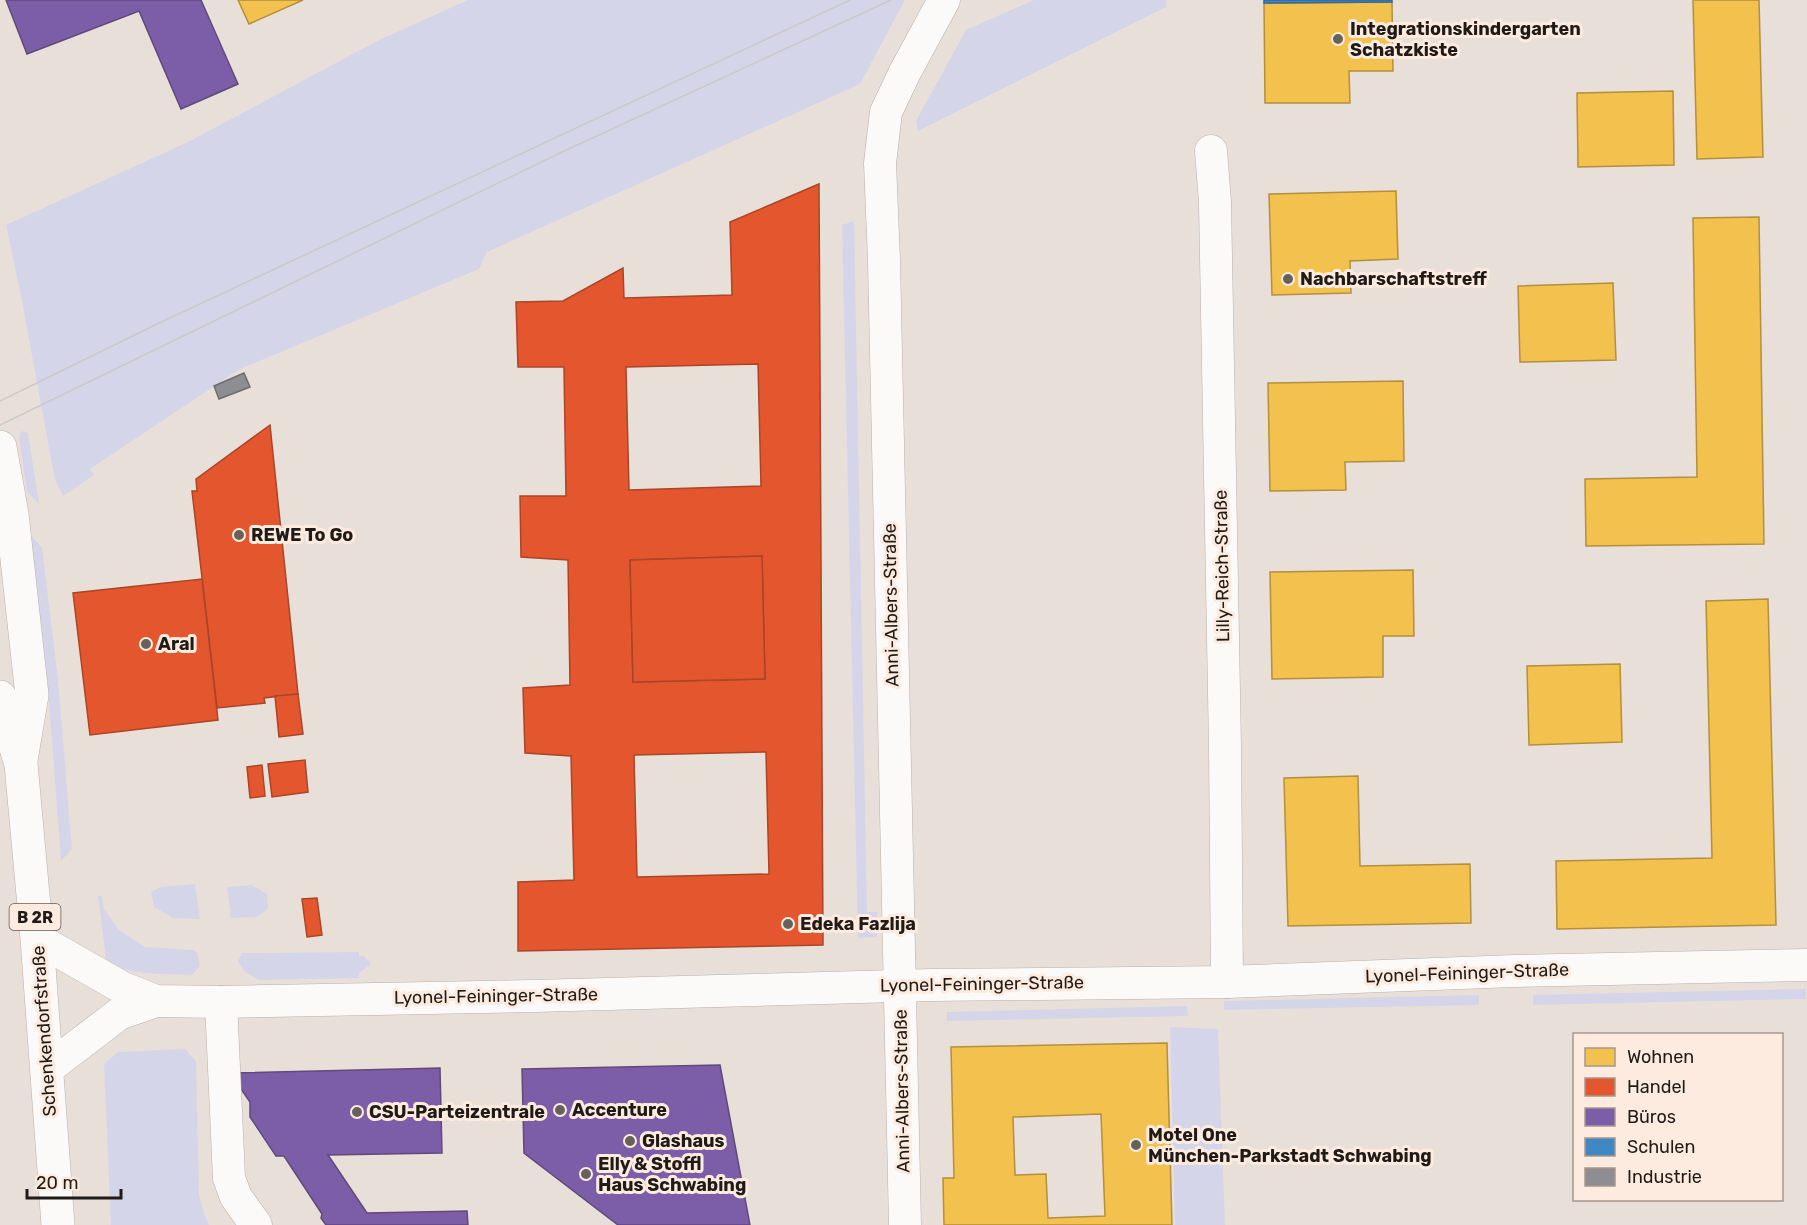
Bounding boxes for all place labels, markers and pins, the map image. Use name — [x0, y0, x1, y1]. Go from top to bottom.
place label: Integrationskindergarten Schatzkiste — [1350, 18, 1581, 61]
marker: Integrationskindergarten Schatzkiste — [1331, 32, 1345, 46]
place label: Nachbarschaftstreff — [1300, 268, 1487, 290]
marker: Nachbarschaftstreff — [1281, 272, 1295, 286]
place label: REWE To Go — [251, 524, 353, 546]
marker: REWE To Go — [232, 528, 246, 542]
place label: Aral — [158, 633, 195, 655]
marker: Aral — [139, 637, 153, 651]
place label: Edeka Fazlija — [800, 913, 916, 935]
marker: Edeka Fazlija — [781, 917, 795, 931]
place label: Accenture — [572, 1099, 667, 1121]
place label: CSU-Parteizentrale — [369, 1101, 545, 1123]
marker: Accenture — [553, 1103, 567, 1117]
marker: CSU-Parteizentrale — [350, 1105, 364, 1119]
place label: Motel One München-Parkstadt Schwabing — [1148, 1124, 1432, 1167]
place label: Glashaus — [642, 1130, 725, 1152]
marker: Glashaus — [623, 1134, 637, 1148]
marker: Motel One München-Parkstadt Schwabing — [1129, 1138, 1143, 1152]
place label: Elly & Stoffl Haus Schwabing — [598, 1153, 746, 1196]
marker: Elly & Stoffl Haus Schwabing — [579, 1167, 593, 1181]

